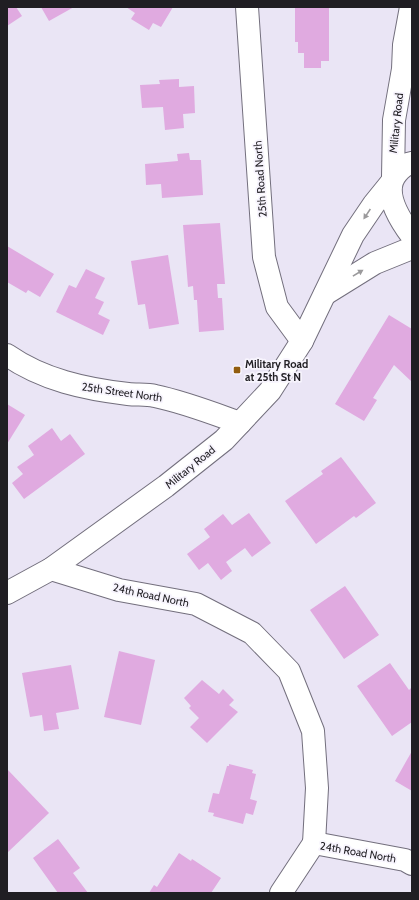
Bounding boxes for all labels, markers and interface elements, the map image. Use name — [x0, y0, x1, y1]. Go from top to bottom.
street label: Military Road — [386, 92, 406, 154]
street label: 25th Road North — [250, 140, 270, 218]
one-way arrow — [364, 208, 371, 220]
one-way arrow — [352, 270, 364, 277]
place label: Military Road at 25th St N — [245, 357, 308, 384]
marker: Military Road at 25th St N — [232, 365, 242, 375]
street label: 25th Street North — [81, 379, 163, 405]
street label: Military Road — [162, 443, 218, 491]
street label: 24th Road North — [112, 580, 190, 610]
street label: 24th Road North — [319, 838, 397, 866]

